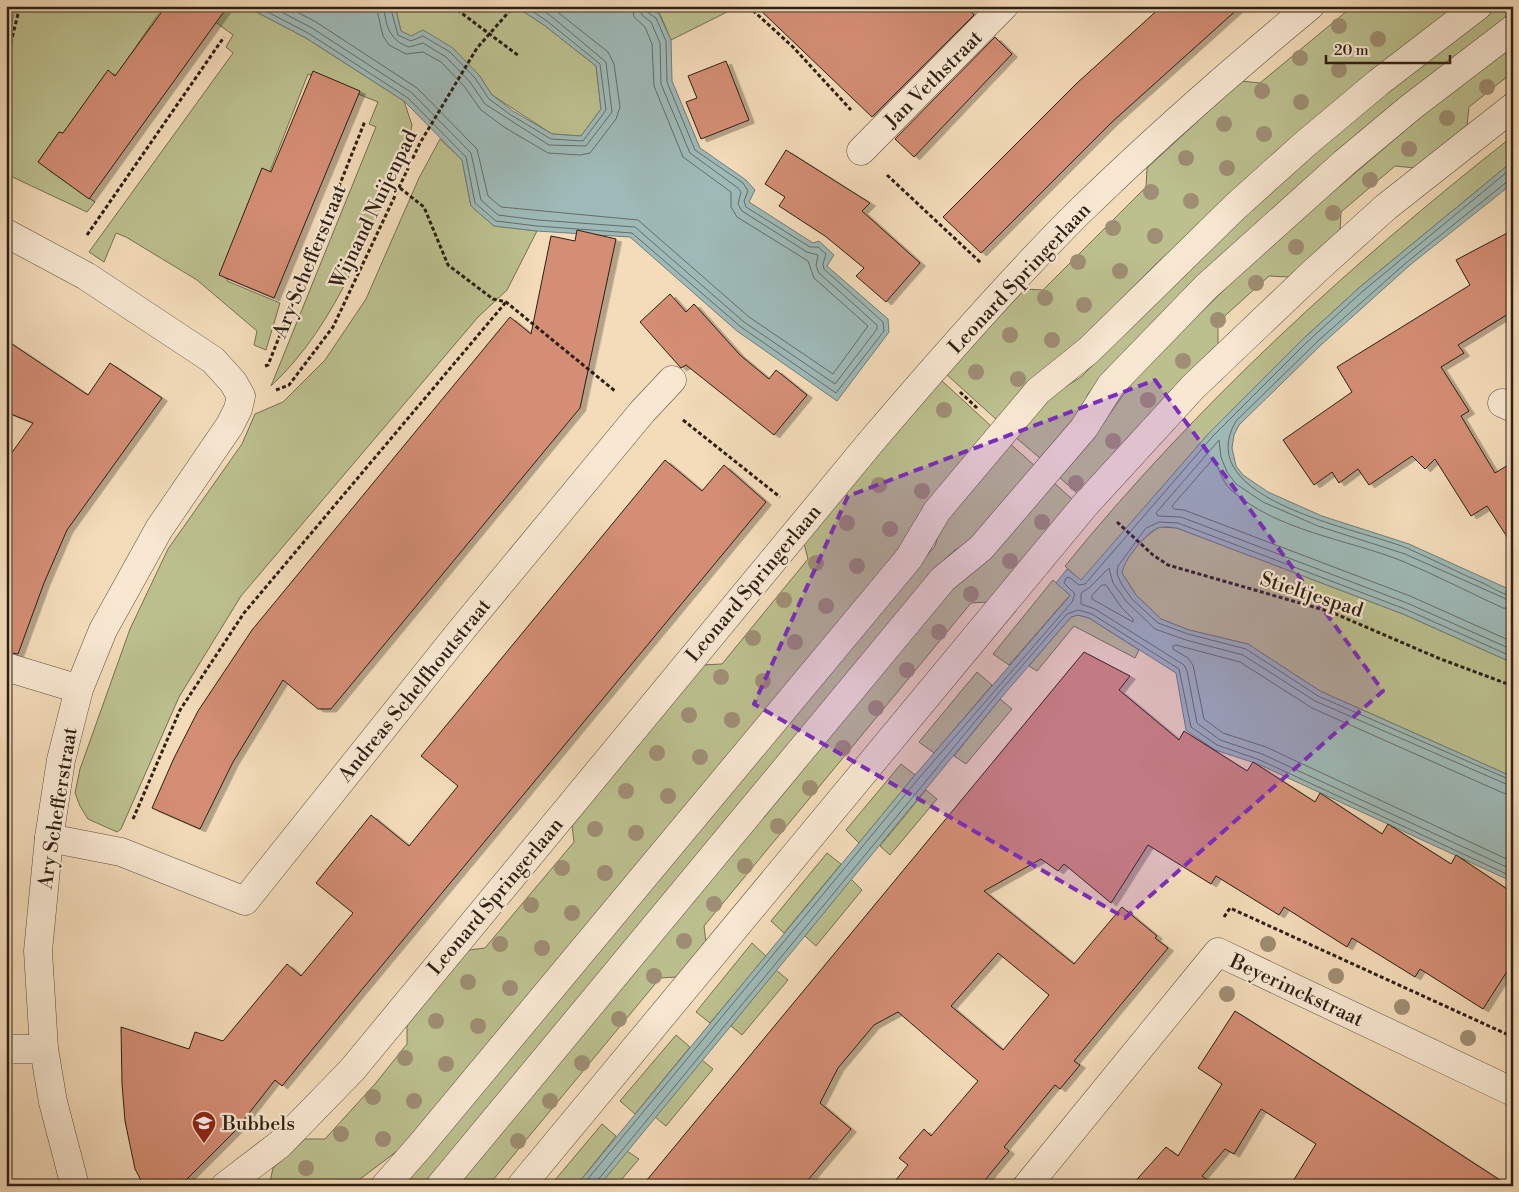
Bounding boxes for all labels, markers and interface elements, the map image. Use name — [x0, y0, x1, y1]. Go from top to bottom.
street label: Jan Vethstraat — [879, 26, 988, 135]
scale bar — [1326, 32, 1450, 64]
text: 20 m — [1334, 41, 1369, 60]
street label: Wijnand Nuijenpad — [325, 126, 424, 294]
street label: Ary Schefferstraat — [268, 181, 353, 343]
street label: Leonard Springerlaan — [944, 198, 1097, 360]
street label: Leonard Springerlaan — [681, 500, 827, 668]
street label: Stieltjespad — [1257, 567, 1367, 624]
street label: Andreas Schelfhoutstraat — [333, 594, 497, 788]
street label: Ary Schefferstraat — [33, 726, 84, 892]
street label: Leonard Springerlaan — [423, 813, 569, 981]
street label: Beyerinckstraat — [1225, 949, 1367, 1033]
school or university icon: Bubbels — [191, 1110, 217, 1144]
place label: Bubbels — [221, 1112, 295, 1137]

